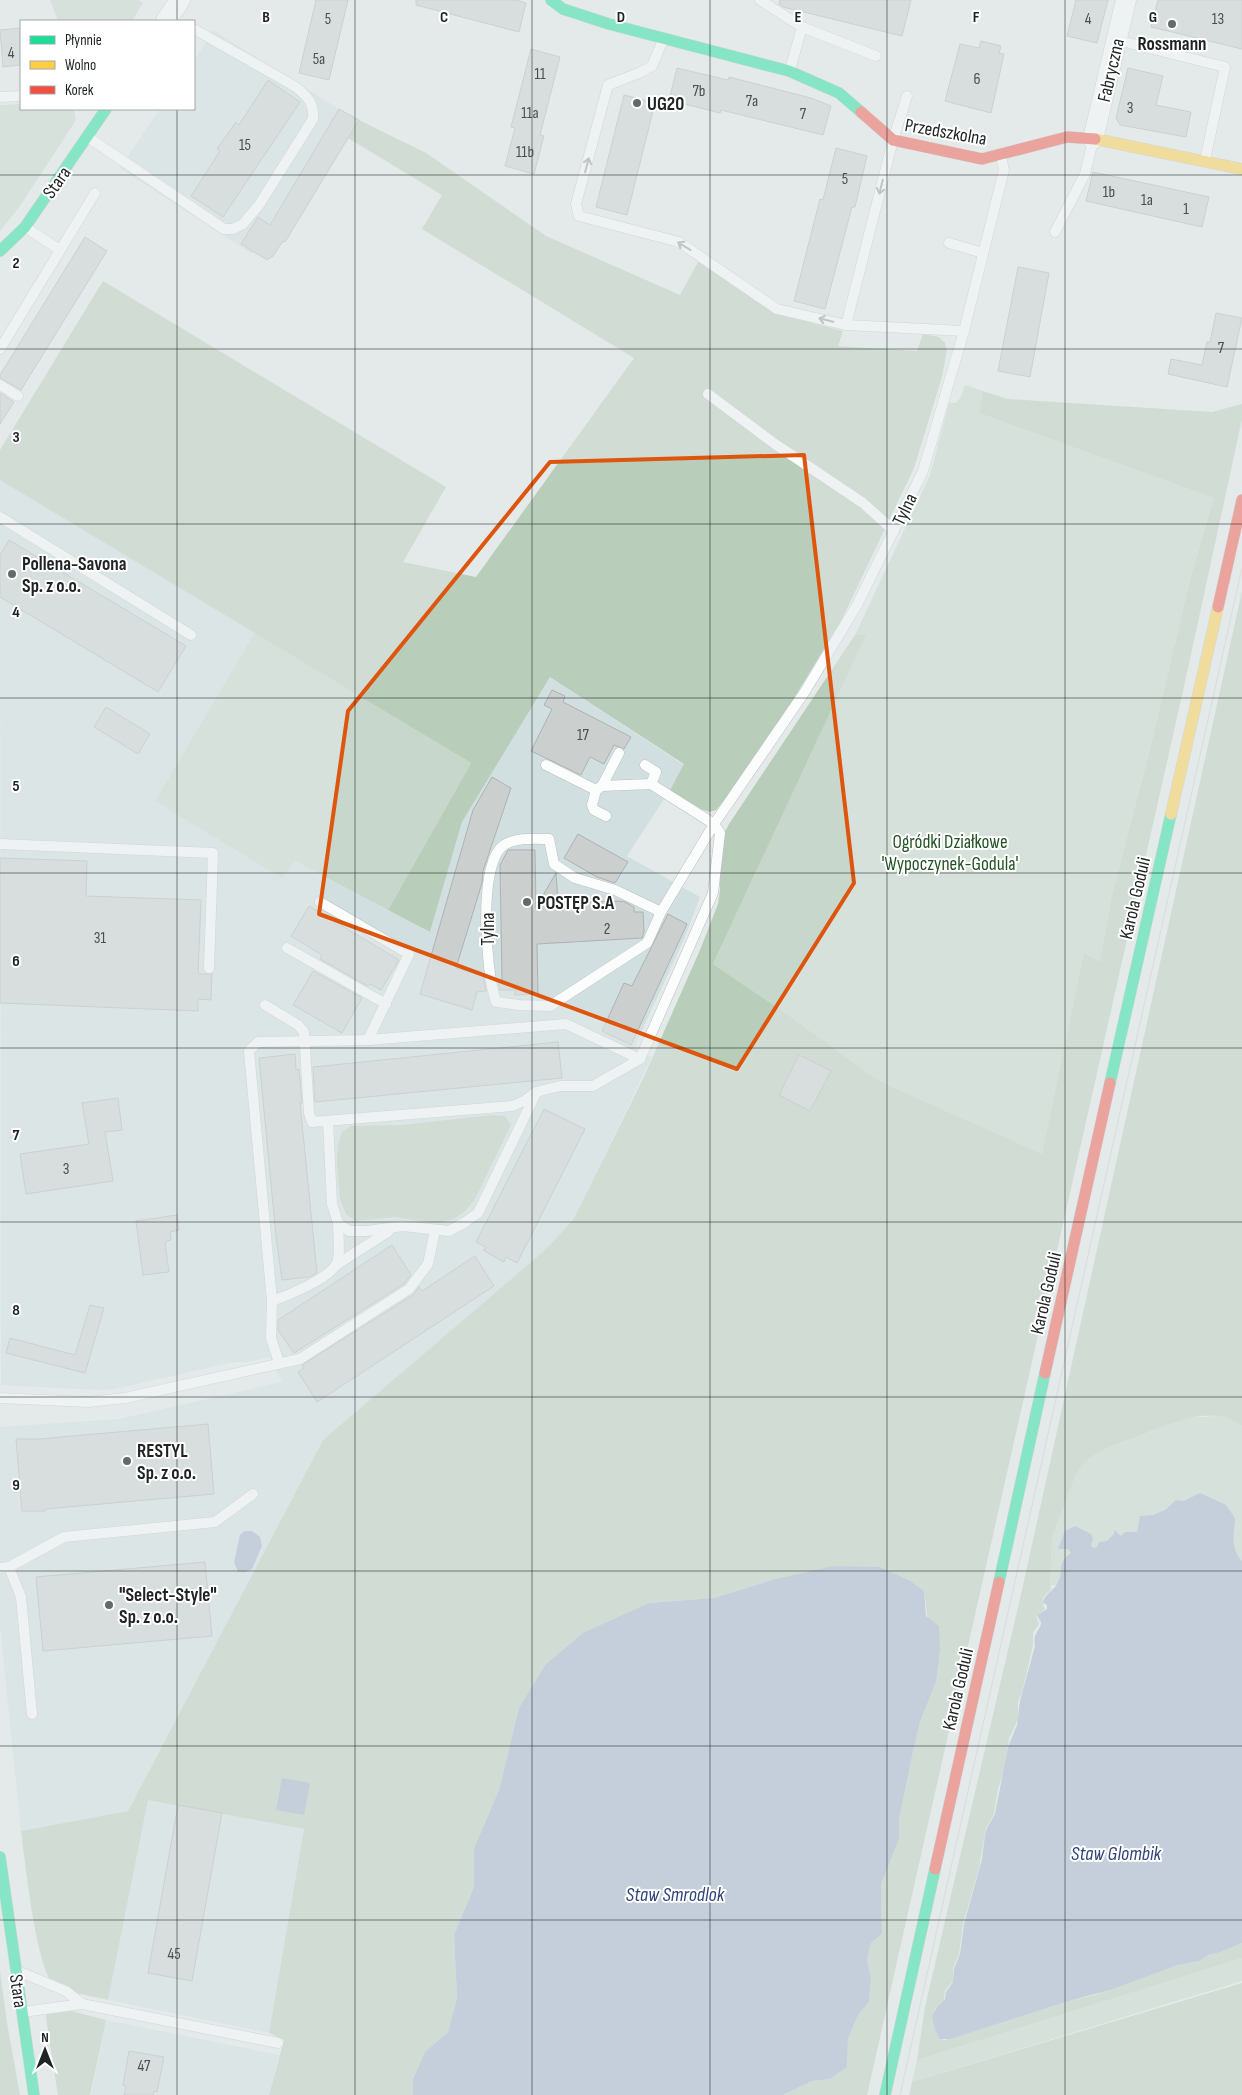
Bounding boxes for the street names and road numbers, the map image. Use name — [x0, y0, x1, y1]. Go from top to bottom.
street label: Fabryczna — [1093, 36, 1130, 104]
street label: Przedszkolna — [903, 114, 989, 151]
street label: Stara — [38, 162, 76, 203]
street label: Tylna — [888, 490, 923, 530]
street label: Karola Goduli — [1115, 855, 1156, 942]
street label: Tylna — [477, 912, 500, 946]
street label: Karola Goduli — [1026, 1250, 1067, 1337]
street label: Karola Goduli — [938, 1646, 979, 1733]
street label: Stara — [4, 1973, 31, 2009]

